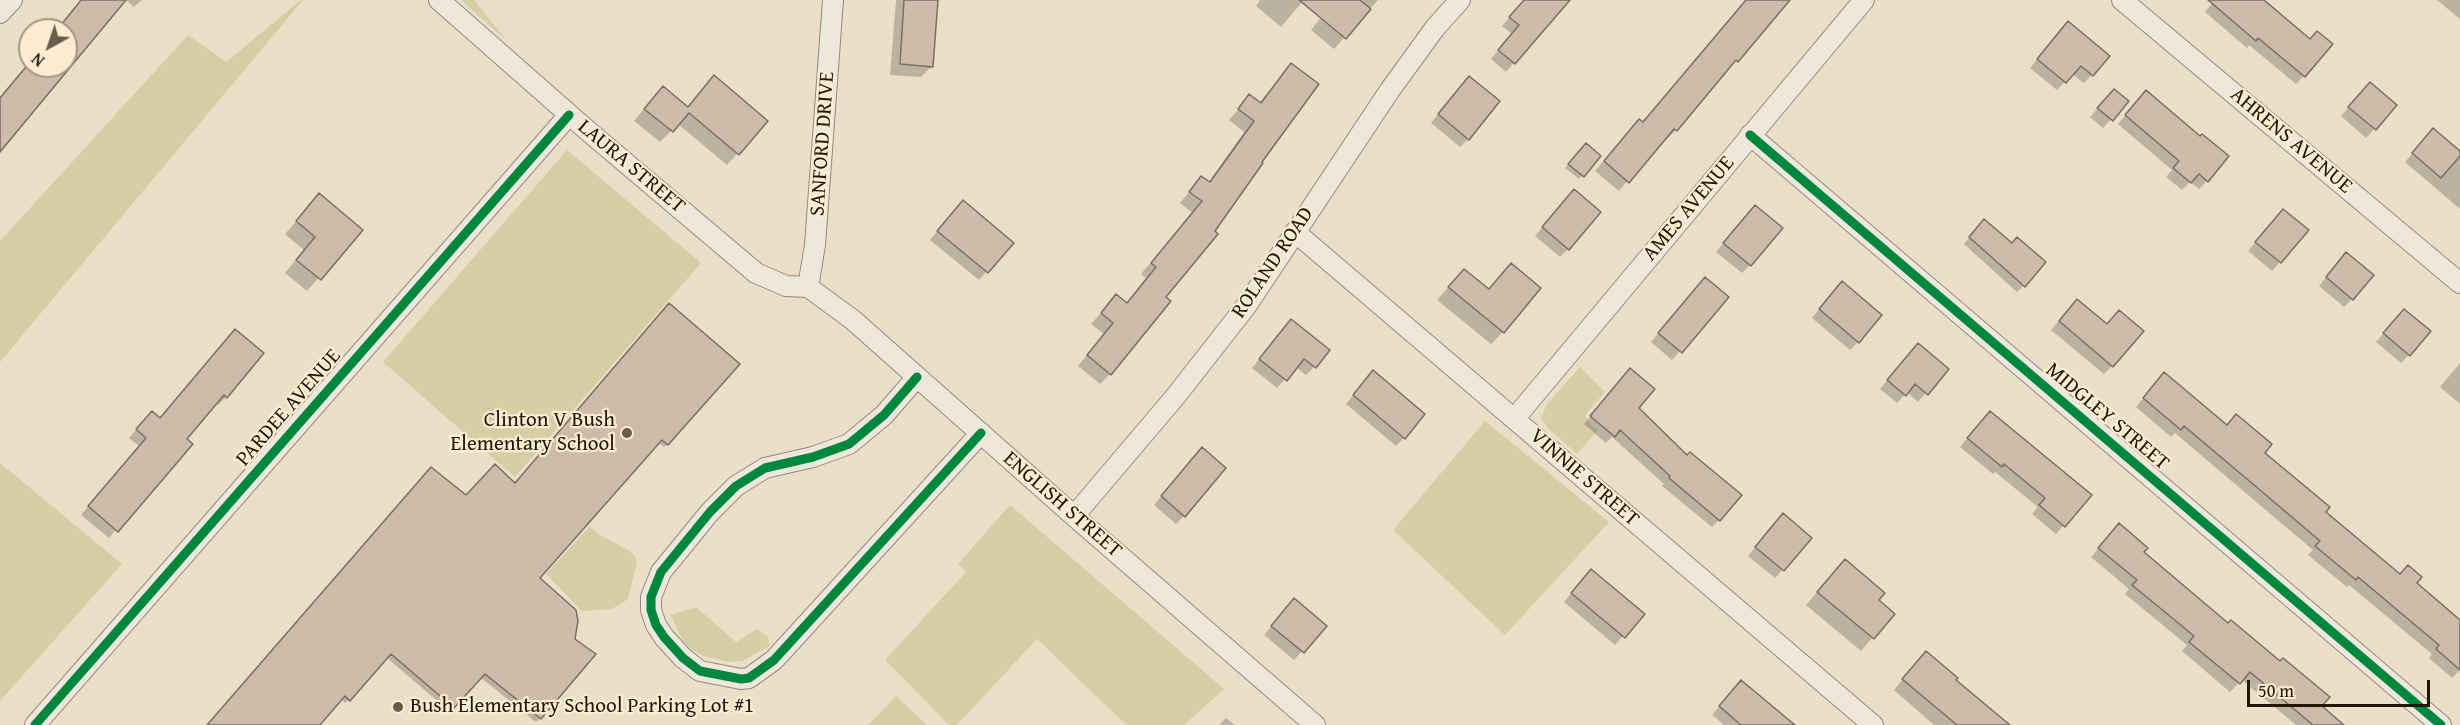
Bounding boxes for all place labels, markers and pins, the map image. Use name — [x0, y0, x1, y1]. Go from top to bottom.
place label: Clinton V Bush Elementary School — [450, 408, 615, 458]
marker: Clinton V Bush Elementary School — [620, 426, 634, 440]
place label: Bush Elementary School Parking Lot #1 — [410, 694, 754, 720]
marker: Bush Elementary School Parking Lot #1 — [391, 700, 405, 714]

